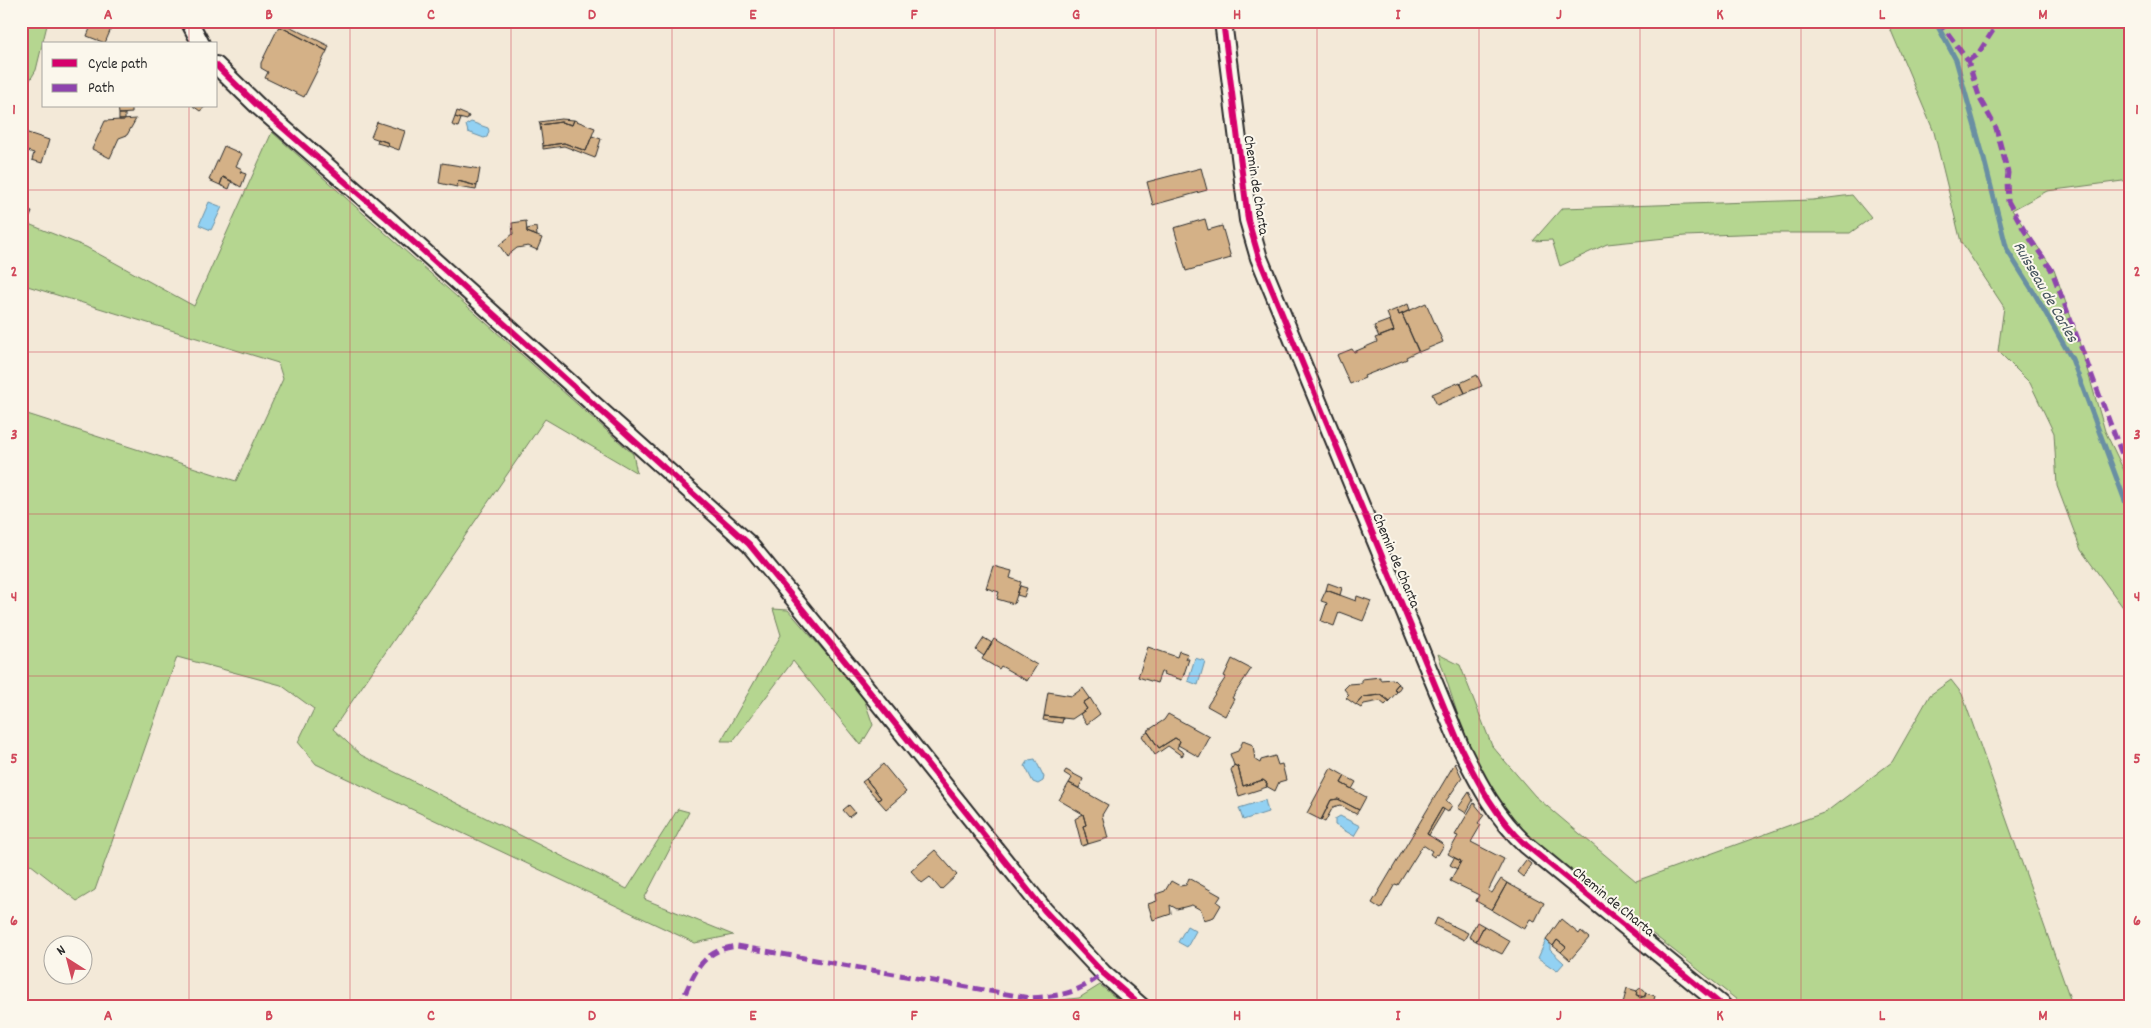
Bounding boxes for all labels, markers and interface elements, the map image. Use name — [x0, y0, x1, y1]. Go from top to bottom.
text: A — [104, 4, 113, 27]
text: B — [265, 4, 273, 27]
text: C — [427, 4, 435, 27]
text: D — [588, 4, 597, 27]
text: E — [749, 4, 757, 27]
text: F — [910, 4, 918, 27]
text: G — [1072, 4, 1080, 27]
text: H — [1233, 4, 1241, 27]
text: I — [1396, 4, 1402, 27]
text: J — [1556, 4, 1562, 27]
text: K — [1716, 4, 1724, 27]
text: L — [1879, 4, 1886, 27]
text: M — [2038, 4, 2048, 27]
legend — [42, 42, 218, 108]
text: Cycle path — [88, 54, 148, 76]
text: Path — [88, 78, 114, 100]
text: 1 — [12, 99, 16, 122]
text: 1 — [2135, 99, 2139, 122]
street label: Chemin de Charta — [1236, 134, 1274, 238]
water label: Ruisseau de Carles — [2007, 237, 2084, 348]
text: 2 — [11, 261, 18, 284]
text: 2 — [2134, 261, 2141, 284]
text: 3 — [10, 424, 18, 447]
text: 3 — [2133, 424, 2141, 447]
street label: Chemin de Charta — [1365, 510, 1425, 612]
text: 4 — [11, 586, 17, 609]
text: 4 — [2134, 586, 2140, 609]
text: 5 — [10, 748, 18, 771]
text: 5 — [2133, 748, 2141, 771]
street label: Chemin de Charta — [1567, 862, 1660, 943]
text: 6 — [10, 910, 18, 933]
text: 6 — [2133, 910, 2141, 933]
north arrow — [42, 936, 92, 986]
text: N — [53, 941, 70, 961]
text: A — [104, 1005, 113, 1028]
text: B — [265, 1005, 273, 1028]
text: C — [427, 1005, 435, 1028]
text: D — [588, 1005, 597, 1028]
text: E — [749, 1005, 757, 1028]
text: F — [910, 1005, 918, 1028]
text: G — [1072, 1005, 1080, 1028]
text: H — [1233, 1005, 1241, 1028]
text: I — [1396, 1005, 1402, 1028]
text: J — [1556, 1005, 1562, 1028]
text: K — [1716, 1005, 1724, 1028]
text: L — [1879, 1005, 1886, 1028]
text: M — [2038, 1005, 2048, 1028]

